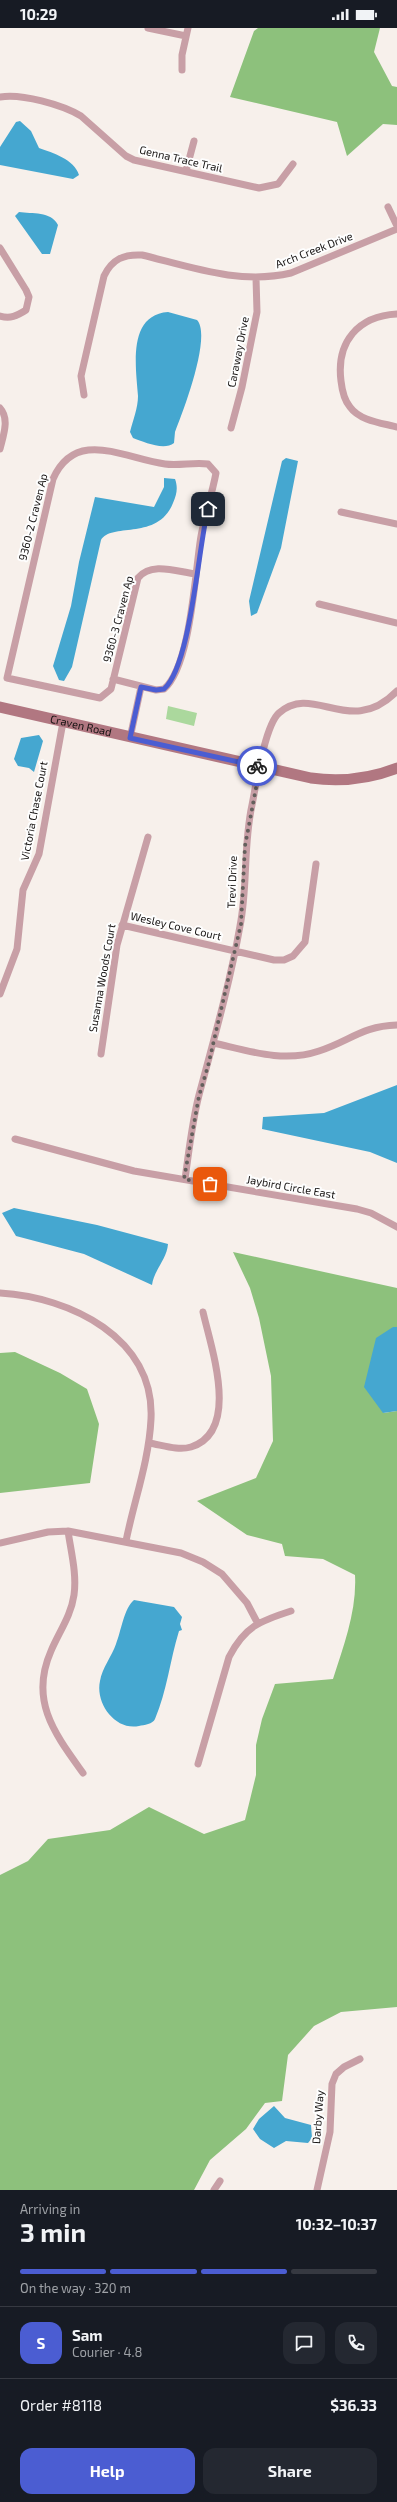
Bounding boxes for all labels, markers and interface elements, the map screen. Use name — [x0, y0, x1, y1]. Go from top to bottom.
text: 10:29 — [20, 5, 57, 23]
street label: Genna Trace Trail — [138, 143, 225, 175]
street label: Arch Creek Drive — [273, 229, 354, 270]
street label: Caraway Drive — [224, 315, 251, 388]
street label: 9360-2 Craven Ap — [15, 472, 50, 562]
pin — [191, 492, 225, 526]
icon: home — [197, 498, 219, 520]
street label: 9360-3 Craven Ap — [100, 574, 135, 664]
street label: Craven Road — [49, 712, 113, 738]
courier — [237, 746, 277, 786]
icon: bike — [246, 755, 268, 777]
street label: Victoria Chase Court — [18, 760, 50, 862]
street label: Trevi Drive — [224, 855, 239, 909]
street label: Wesley Cove Court — [129, 909, 223, 942]
street label: Susanna Woods Court — [86, 923, 117, 1033]
pin — [193, 1167, 227, 1201]
street label: Jaybird Circle East — [246, 1172, 336, 1201]
icon: bag — [199, 1173, 221, 1195]
street label: Darby Way — [309, 2089, 326, 2144]
text: Arriving in — [20, 2201, 80, 2217]
text: 10:32–10:37 — [296, 2215, 377, 2233]
text: 3 min — [20, 2216, 86, 2247]
text: On the way · 320 m — [20, 2280, 131, 2296]
button: chat — [283, 2322, 325, 2364]
button: phone — [335, 2322, 377, 2364]
text: Sam — [72, 2326, 103, 2344]
text: S — [37, 2334, 45, 2352]
text: Courier · 4.8 — [72, 2344, 142, 2360]
text: Order #8118 — [20, 2396, 102, 2414]
text: $36.33 — [330, 2396, 377, 2414]
button: Help — [20, 2448, 195, 2494]
button: Share — [203, 2448, 377, 2494]

